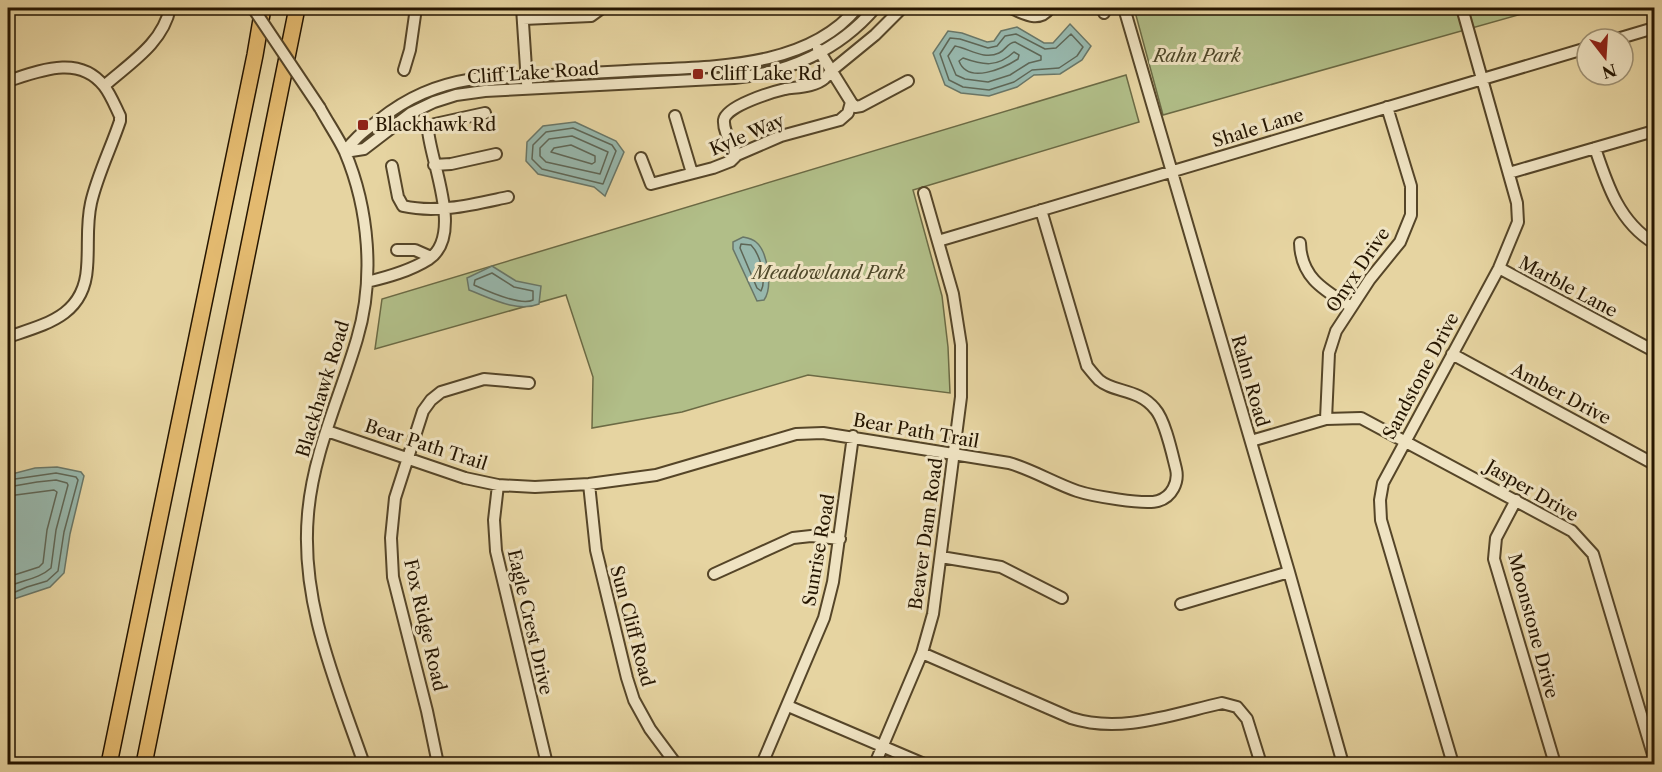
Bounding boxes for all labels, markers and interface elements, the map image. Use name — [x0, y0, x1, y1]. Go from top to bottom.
north arrow — [1575, 27, 1635, 87]
park label: Rahn Park — [1151, 45, 1242, 67]
street label: Cliff Lake Road — [466, 57, 600, 89]
text: N — [1600, 60, 1619, 83]
place label: Cliff Lake Rd — [710, 63, 822, 85]
marker: Cliff Lake Rd — [691, 67, 705, 81]
street label: Shale Lane — [1210, 104, 1306, 152]
street label: Kyle Way — [706, 109, 789, 161]
place label: Blackhawk Rd — [375, 114, 496, 136]
marker: Blackhawk Rd — [356, 118, 370, 132]
street label: Onyx Drive — [1322, 223, 1394, 317]
street label: Marble Lane — [1515, 252, 1621, 322]
park label: Meadowland Park — [751, 262, 906, 284]
street label: Sandstone Drive — [1378, 309, 1464, 443]
street label: Blackhawk Road — [292, 318, 354, 460]
street label: Rahn Road — [1226, 333, 1274, 429]
street label: Amber Drive — [1506, 358, 1615, 429]
street label: Bear Path Trail — [851, 409, 981, 453]
street label: Bear Path Trail — [362, 415, 490, 475]
street label: Jasper Drive — [1479, 454, 1582, 526]
street label: Beaver Dam Road — [904, 457, 948, 611]
street label: Sunrise Road — [798, 492, 840, 608]
street label: Eagle Crest Drive — [503, 547, 557, 697]
street label: Moonstone Drive — [1503, 551, 1563, 701]
street label: Fox Ridge Road — [399, 557, 451, 693]
street label: Sun Cliff Road — [605, 563, 659, 689]

